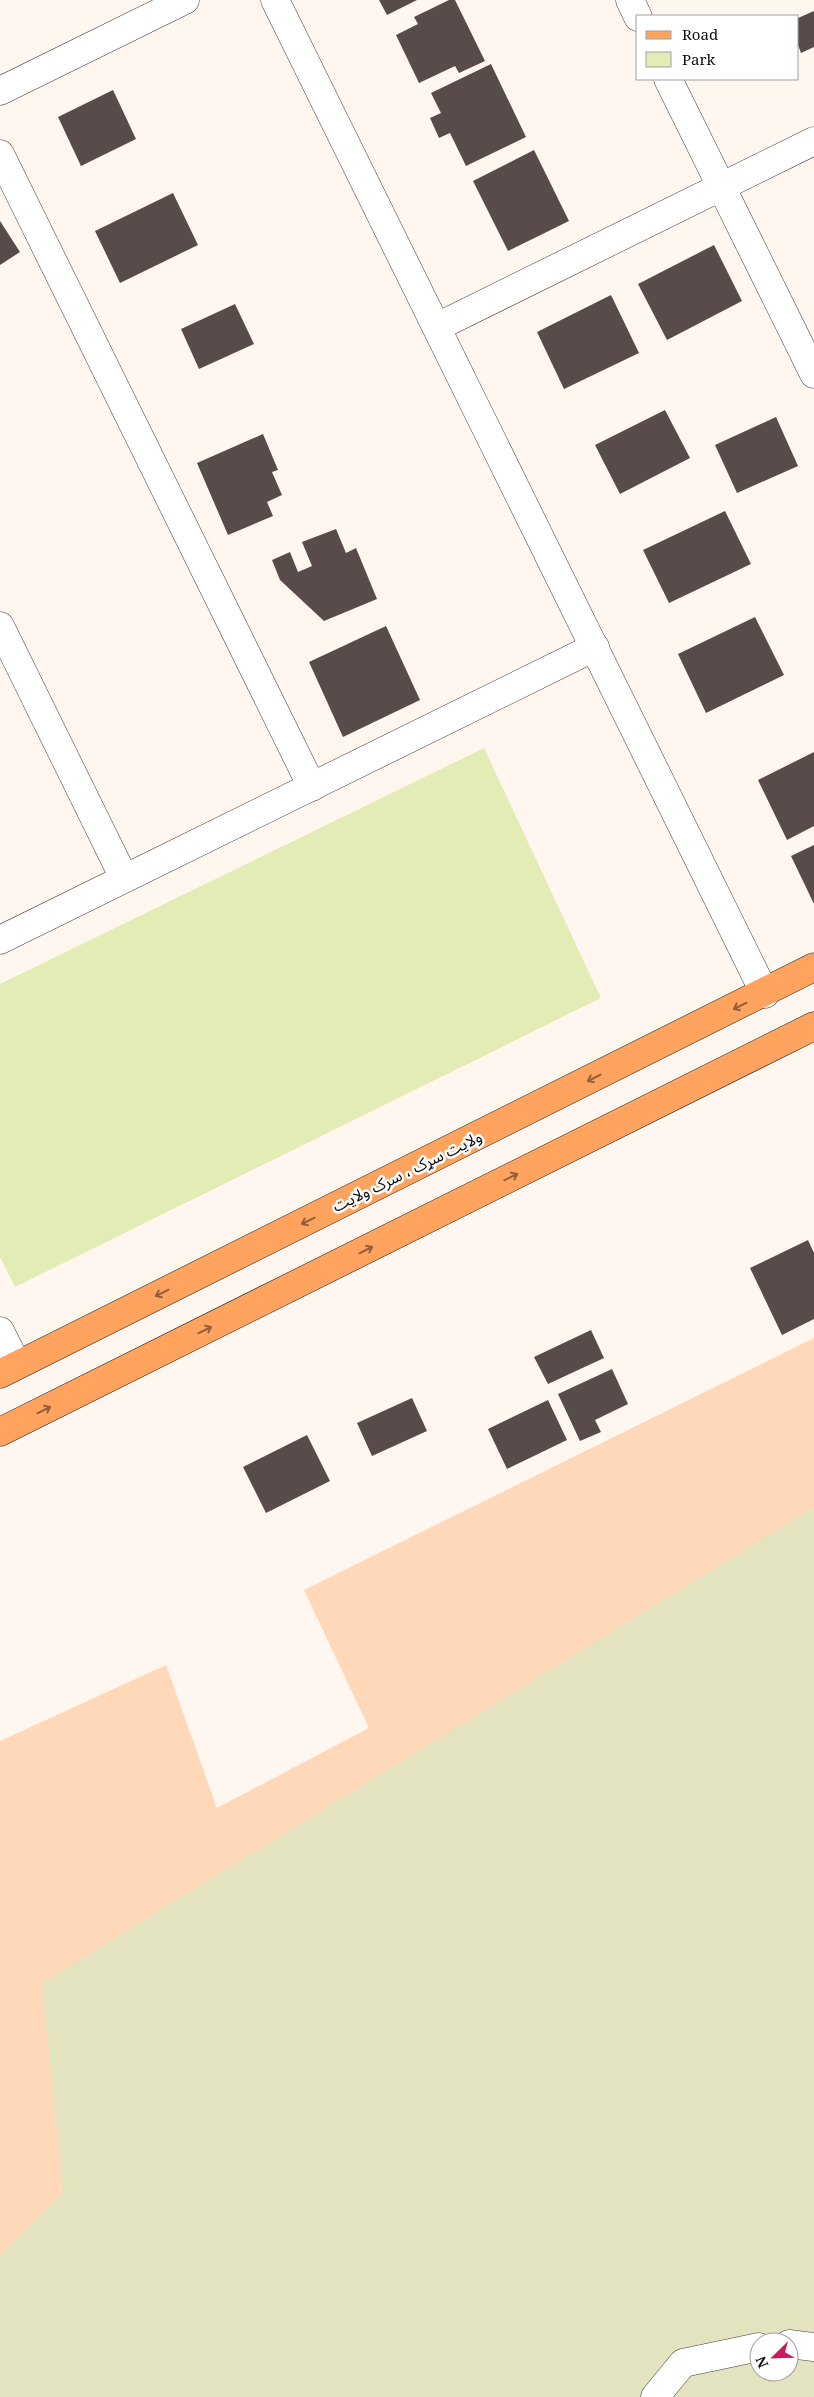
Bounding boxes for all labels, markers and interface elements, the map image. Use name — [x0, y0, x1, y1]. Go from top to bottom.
legend — [636, 15, 799, 80]
text: Road — [682, 24, 718, 44]
text: Park — [682, 49, 716, 69]
one-way arrow — [733, 1002, 748, 1011]
one-way arrow — [587, 1074, 602, 1083]
street label: ولایت سړک ، سرک ولایت — [329, 1125, 485, 1217]
one-way arrow — [503, 1172, 518, 1181]
one-way arrow — [301, 1216, 316, 1226]
one-way arrow — [358, 1245, 373, 1254]
one-way arrow — [155, 1289, 170, 1298]
one-way arrow — [197, 1325, 212, 1334]
one-way arrow — [36, 1405, 51, 1415]
north arrow — [749, 2332, 799, 2382]
text: N — [751, 2353, 772, 2371]

